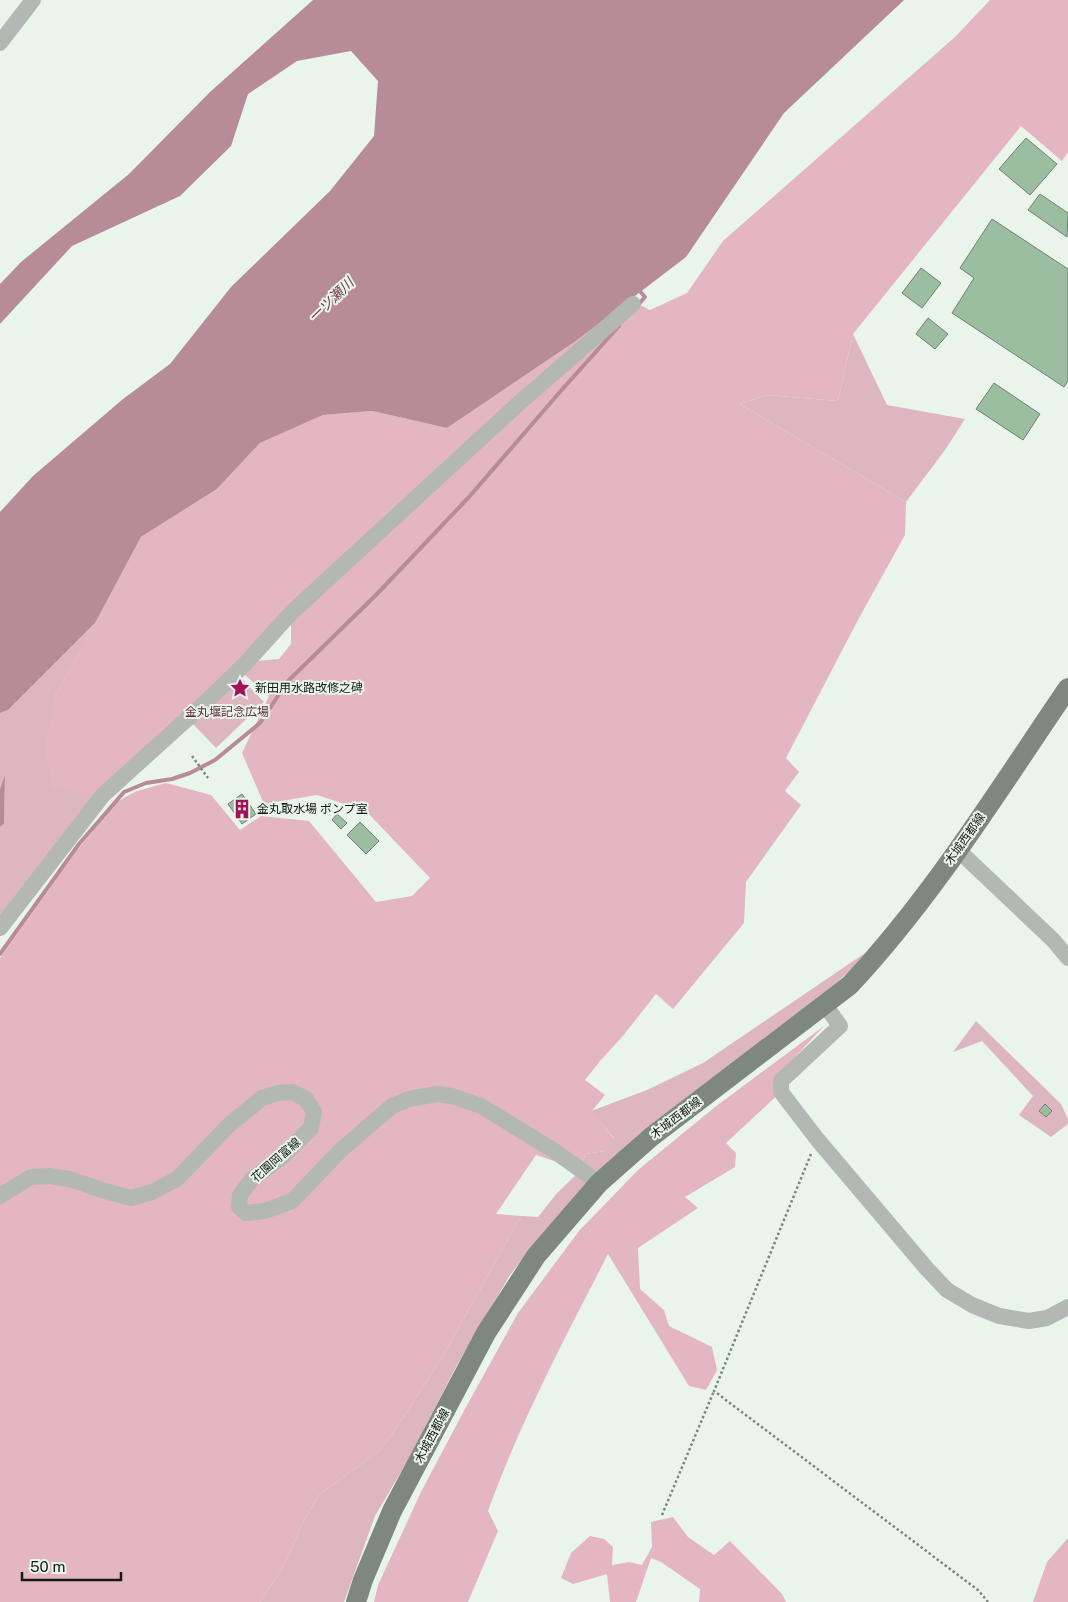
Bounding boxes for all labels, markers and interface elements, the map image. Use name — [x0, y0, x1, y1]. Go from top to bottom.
water label: 一ツ瀬川 — [305, 273, 358, 325]
place icon: 新田用水路改修之碑 — [229, 677, 251, 699]
place label: 新田用水路改修之碑 — [255, 681, 363, 695]
park label: 金丸堰記念広場 — [185, 705, 269, 719]
building icon: 金丸取水場 ポンプ室 — [231, 798, 253, 820]
place label: 金丸取水場 ポンプ室 — [257, 802, 368, 816]
street label: 木城西都線 — [942, 810, 988, 868]
street label: 木城西都線 — [648, 1094, 704, 1142]
street label: 花園岡富線 — [249, 1135, 303, 1185]
street label: 木城西都線 — [412, 1406, 452, 1466]
scale bar — [22, 1550, 121, 1582]
text: 50 m — [30, 1558, 65, 1575]

